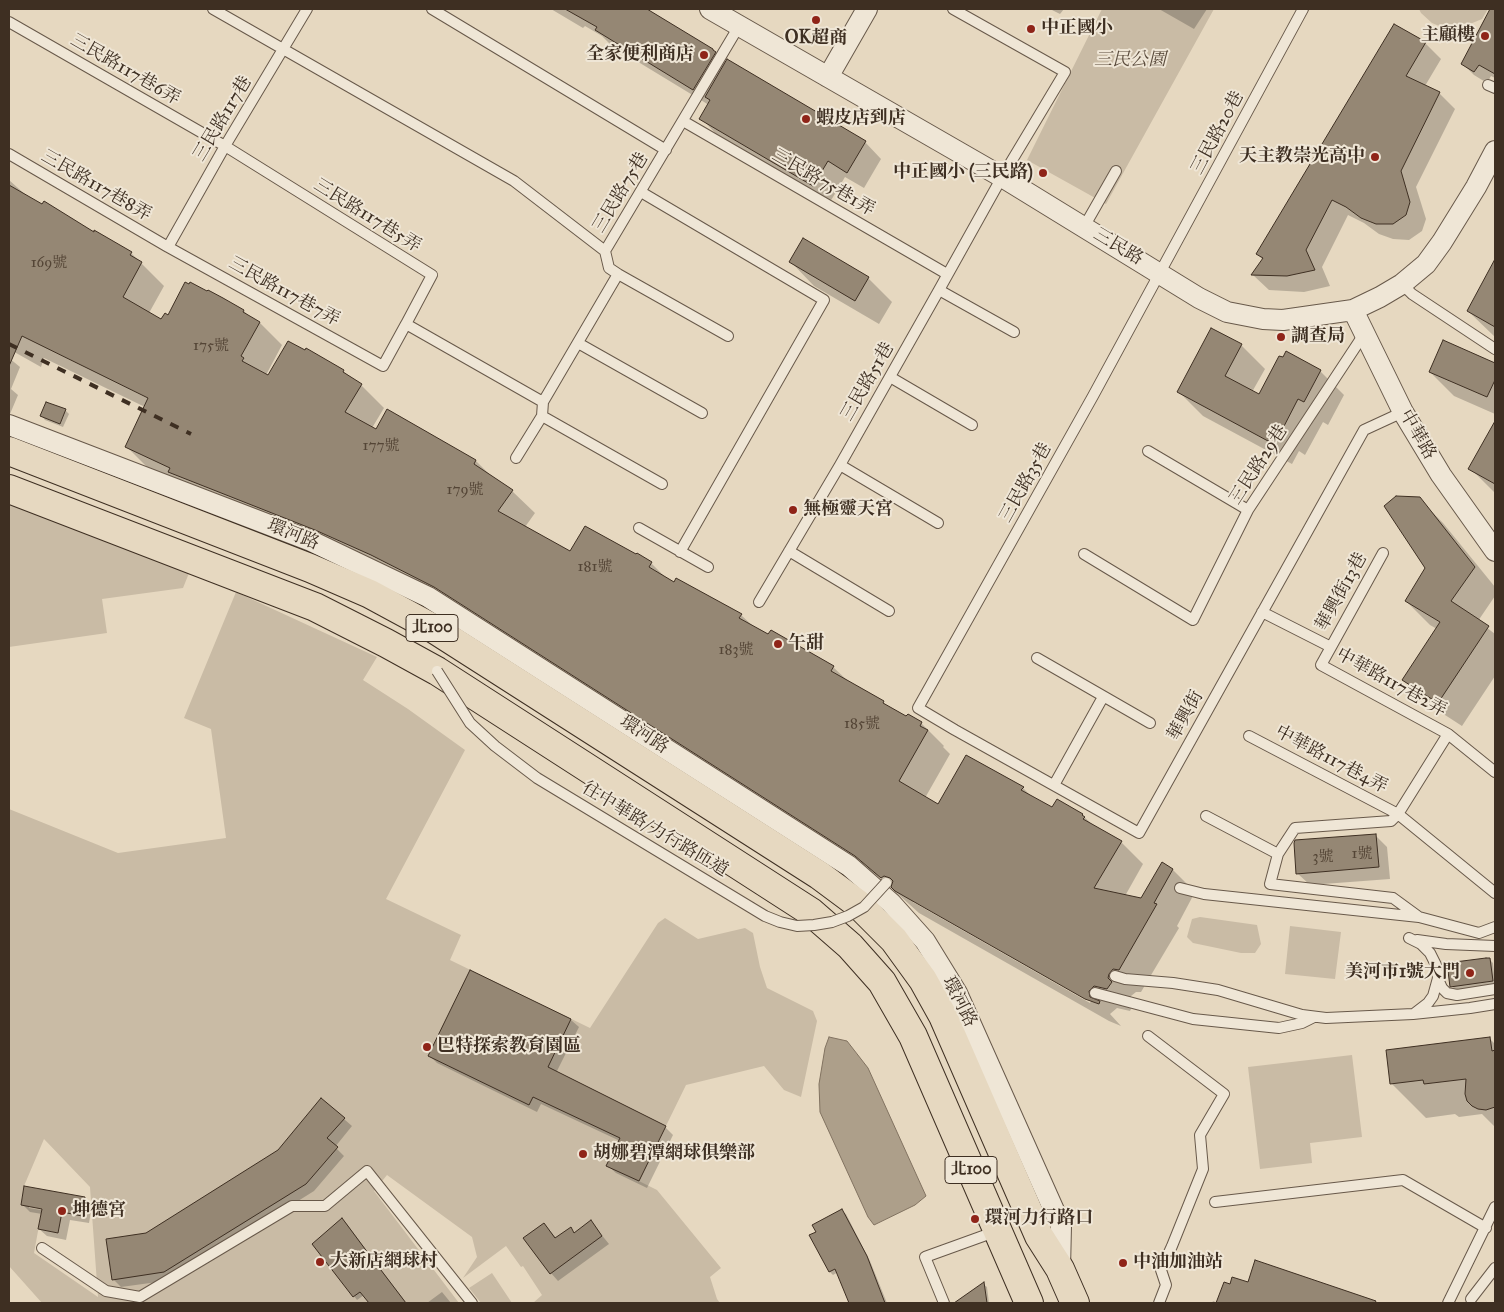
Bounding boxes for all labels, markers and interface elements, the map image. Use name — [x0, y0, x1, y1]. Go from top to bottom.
marker: OK超商 — [810, 14, 822, 26]
place label: 中正國小 — [1041, 18, 1113, 40]
marker: 中正國小 — [1025, 23, 1037, 35]
place label: 主顧樓 — [1421, 25, 1475, 47]
place label: OK超商 — [785, 28, 847, 50]
street label: 三民路117巷6弄 — [66, 30, 184, 110]
marker: 主顧樓 — [1479, 30, 1491, 42]
place label: 全家便利商店 — [586, 44, 694, 66]
marker: 全家便利商店 — [698, 49, 710, 61]
park label: 三民公園 — [1094, 50, 1166, 72]
street label: 三民路117巷 — [189, 72, 257, 166]
street label: 三民路20巷 — [1187, 88, 1249, 178]
place label: 蝦皮店到店 — [816, 108, 906, 130]
marker: 蝦皮店到店 — [800, 113, 812, 125]
street label: 三民路75巷1弄 — [768, 145, 878, 221]
street label: 三民路117巷8弄 — [37, 146, 155, 226]
place label: 天主教崇光高中 — [1239, 146, 1365, 168]
street label: 三民路75巷 — [589, 149, 653, 237]
marker: 天主教崇光高中 — [1369, 151, 1381, 163]
place label: 中正國小 (三民路) — [893, 162, 1033, 184]
marker: 中正國小 (三民路) — [1037, 167, 1049, 179]
street label: 三民路117巷5弄 — [309, 174, 425, 258]
street label: 三民路 — [1089, 224, 1147, 270]
street label: 三民路117巷7弄 — [225, 253, 343, 331]
house number: 169號 — [31, 254, 67, 272]
place label: 調查局 — [1291, 326, 1345, 348]
marker: 調查局 — [1275, 331, 1287, 343]
house number: 175號 — [193, 337, 229, 355]
street label: 三民路51巷 — [837, 339, 899, 425]
street label: 中華路 — [1394, 406, 1440, 464]
street label: 三民路29巷 — [1225, 421, 1293, 509]
house number: 177號 — [363, 437, 399, 455]
street label: 三民路35巷 — [995, 439, 1057, 527]
house number: 179號 — [447, 481, 483, 499]
place label: 無極靈天宮 — [803, 499, 893, 521]
marker: 無極靈天宮 — [787, 504, 799, 516]
street label: 環河路 — [264, 515, 322, 555]
street label: 華興街13巷 — [1312, 549, 1372, 635]
house number: 181號 — [578, 558, 612, 576]
road number: 北100 — [406, 614, 458, 641]
place label: 午甜 — [788, 633, 824, 655]
marker: 午甜 — [772, 638, 784, 650]
house number: 183號 — [719, 641, 753, 659]
street label: 中華路117巷2弄 — [1332, 644, 1450, 722]
street label: 華興街 — [1163, 687, 1209, 745]
street label: 環河路 — [615, 711, 673, 759]
house number: 185號 — [844, 715, 880, 733]
street label: 中華路117巷4弄 — [1271, 721, 1391, 799]
street label: 往中華路/力行路匝道 — [578, 778, 732, 882]
house number: 1號 — [1352, 845, 1372, 863]
house number: 3號 — [1313, 848, 1333, 866]
place label: 美河市1號大門 — [1345, 962, 1460, 984]
marker: 美河市1號大門 — [1464, 967, 1476, 979]
street label: 環河路 — [937, 973, 981, 1031]
place label: 巴特探索教育園區 — [437, 1036, 581, 1058]
marker: 巴特探索教育園區 — [421, 1041, 433, 1053]
place label: 胡娜碧潭網球俱樂部 — [593, 1143, 755, 1165]
marker: 胡娜碧潭網球俱樂部 — [577, 1148, 589, 1160]
road number: 北100 — [945, 1156, 997, 1184]
place label: 坤德宮 — [72, 1200, 126, 1222]
marker: 坤德宮 — [56, 1205, 68, 1217]
place label: 環河力行路口 — [985, 1208, 1093, 1230]
marker: 環河力行路口 — [969, 1213, 981, 1225]
place label: 大新店網球村 — [330, 1251, 438, 1273]
place label: 中油加油站 — [1133, 1252, 1223, 1274]
marker: 大新店網球村 — [314, 1256, 326, 1268]
marker: 中油加油站 — [1117, 1257, 1129, 1269]

